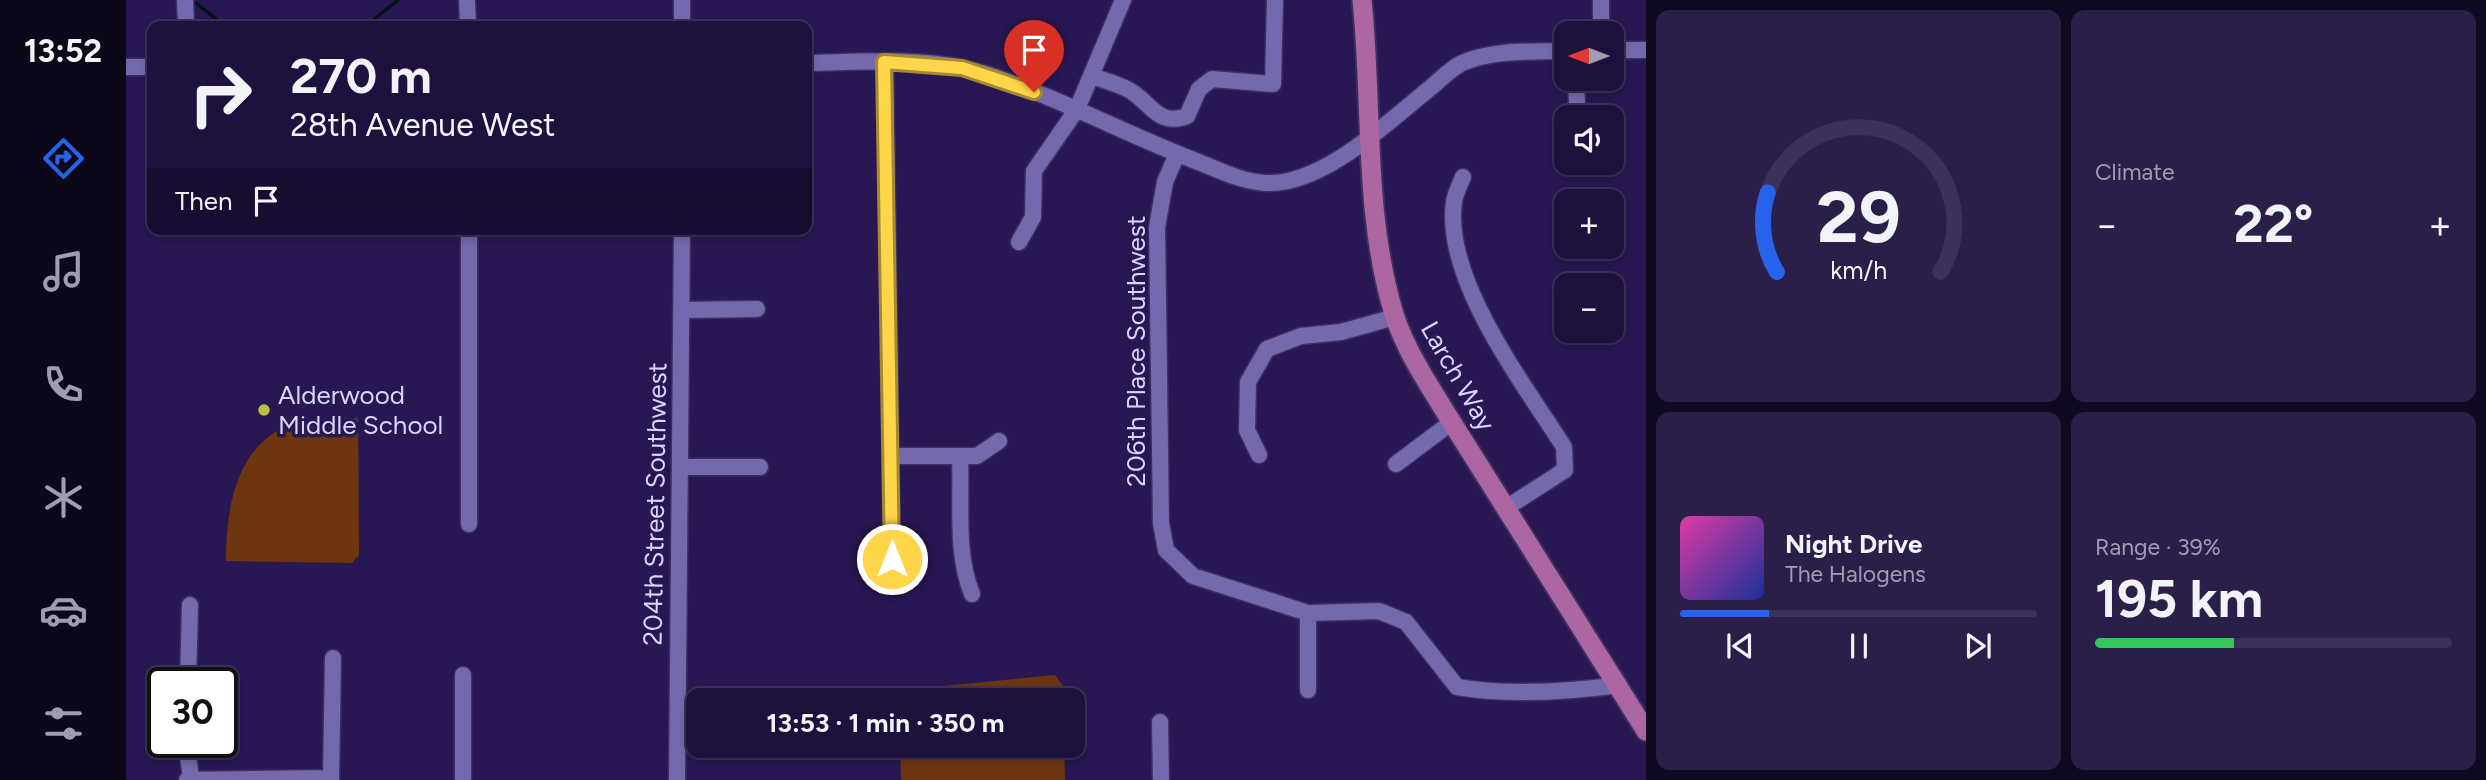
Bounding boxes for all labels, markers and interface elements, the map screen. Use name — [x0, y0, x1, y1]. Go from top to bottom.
pin — [1004, 20, 1064, 92]
north arrow — [1554, 21, 1624, 91]
map controls — [1554, 21, 1624, 343]
icon: arrive — [1015, 31, 1053, 69]
text: 13:52 — [24, 32, 102, 70]
text: 270 m — [290, 46, 432, 105]
icon: right — [175, 49, 266, 140]
button: sound — [1554, 105, 1624, 175]
text: 28th Avenue West — [290, 106, 555, 144]
icon: directions — [39, 134, 88, 183]
text: Climate — [2095, 158, 2174, 186]
text: 29 — [1816, 173, 1901, 260]
icon: arrive — [247, 182, 285, 220]
text: Then — [175, 185, 233, 217]
button: + — [1554, 189, 1624, 259]
text: 22° — [2234, 193, 2313, 255]
text: − — [2095, 202, 2119, 248]
text: + — [2428, 202, 2452, 248]
street label: 206th Place Southwest — [1120, 215, 1152, 487]
icon: music — [39, 247, 88, 296]
text: km/h — [1830, 255, 1887, 285]
button: − — [1554, 273, 1624, 343]
street label: Larch Way — [1414, 316, 1502, 437]
icon: phone — [39, 360, 88, 409]
street label: 204th Street Southwest — [637, 362, 673, 646]
place label: Alderwood Middle School — [278, 379, 443, 441]
marker: Alderwood Middle School — [256, 402, 272, 418]
icon: climate — [39, 473, 88, 522]
position arrow — [855, 522, 929, 596]
text: Night Drive — [1785, 528, 1922, 560]
text: Range · 39% — [2095, 533, 2221, 561]
text: The Halogens — [1785, 560, 1926, 588]
text: 195 km — [2095, 568, 2263, 630]
icon: car — [39, 586, 88, 635]
icon: previous — [1721, 627, 1759, 665]
icon: pause — [1840, 627, 1878, 665]
icon: next — [1959, 627, 1997, 665]
speed limit sign: 30 — [147, 667, 238, 758]
icon: filters — [39, 699, 88, 748]
text: 13:53 · 1 min · 350 m — [767, 707, 1004, 739]

